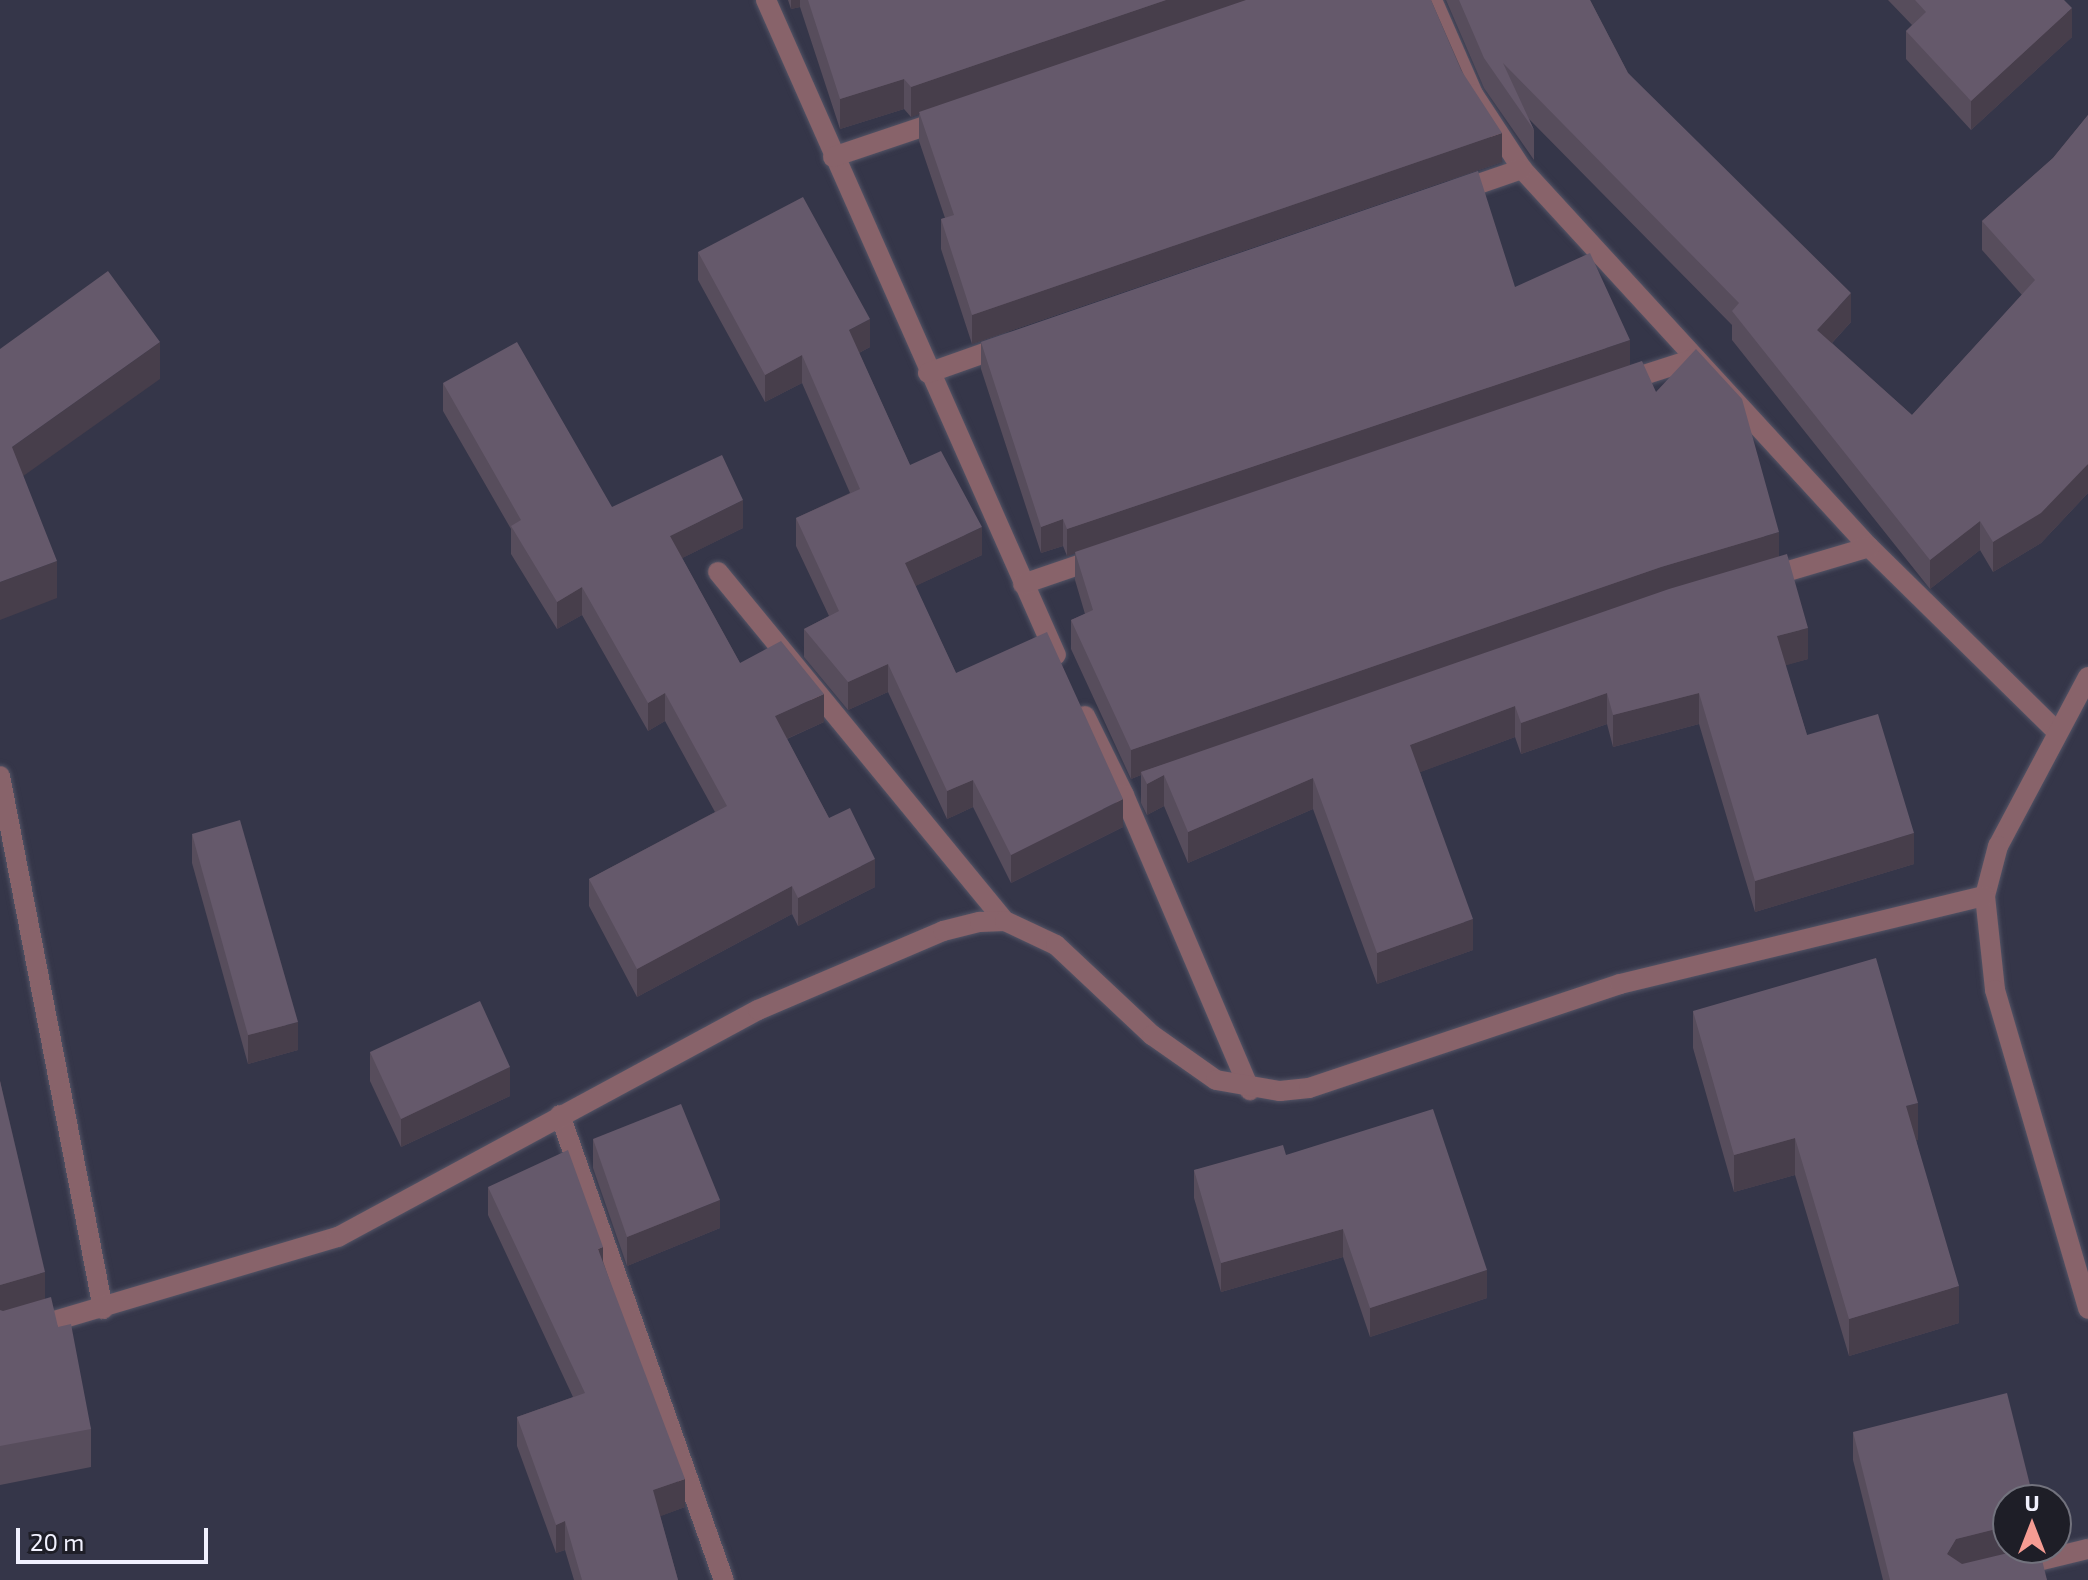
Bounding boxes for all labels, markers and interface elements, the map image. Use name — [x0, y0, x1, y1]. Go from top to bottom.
north arrow — [1992, 1484, 2072, 1564]
text: U — [2024, 1489, 2040, 1515]
scale bar — [20, 1512, 212, 1562]
text: 20 m — [30, 1527, 84, 1556]

